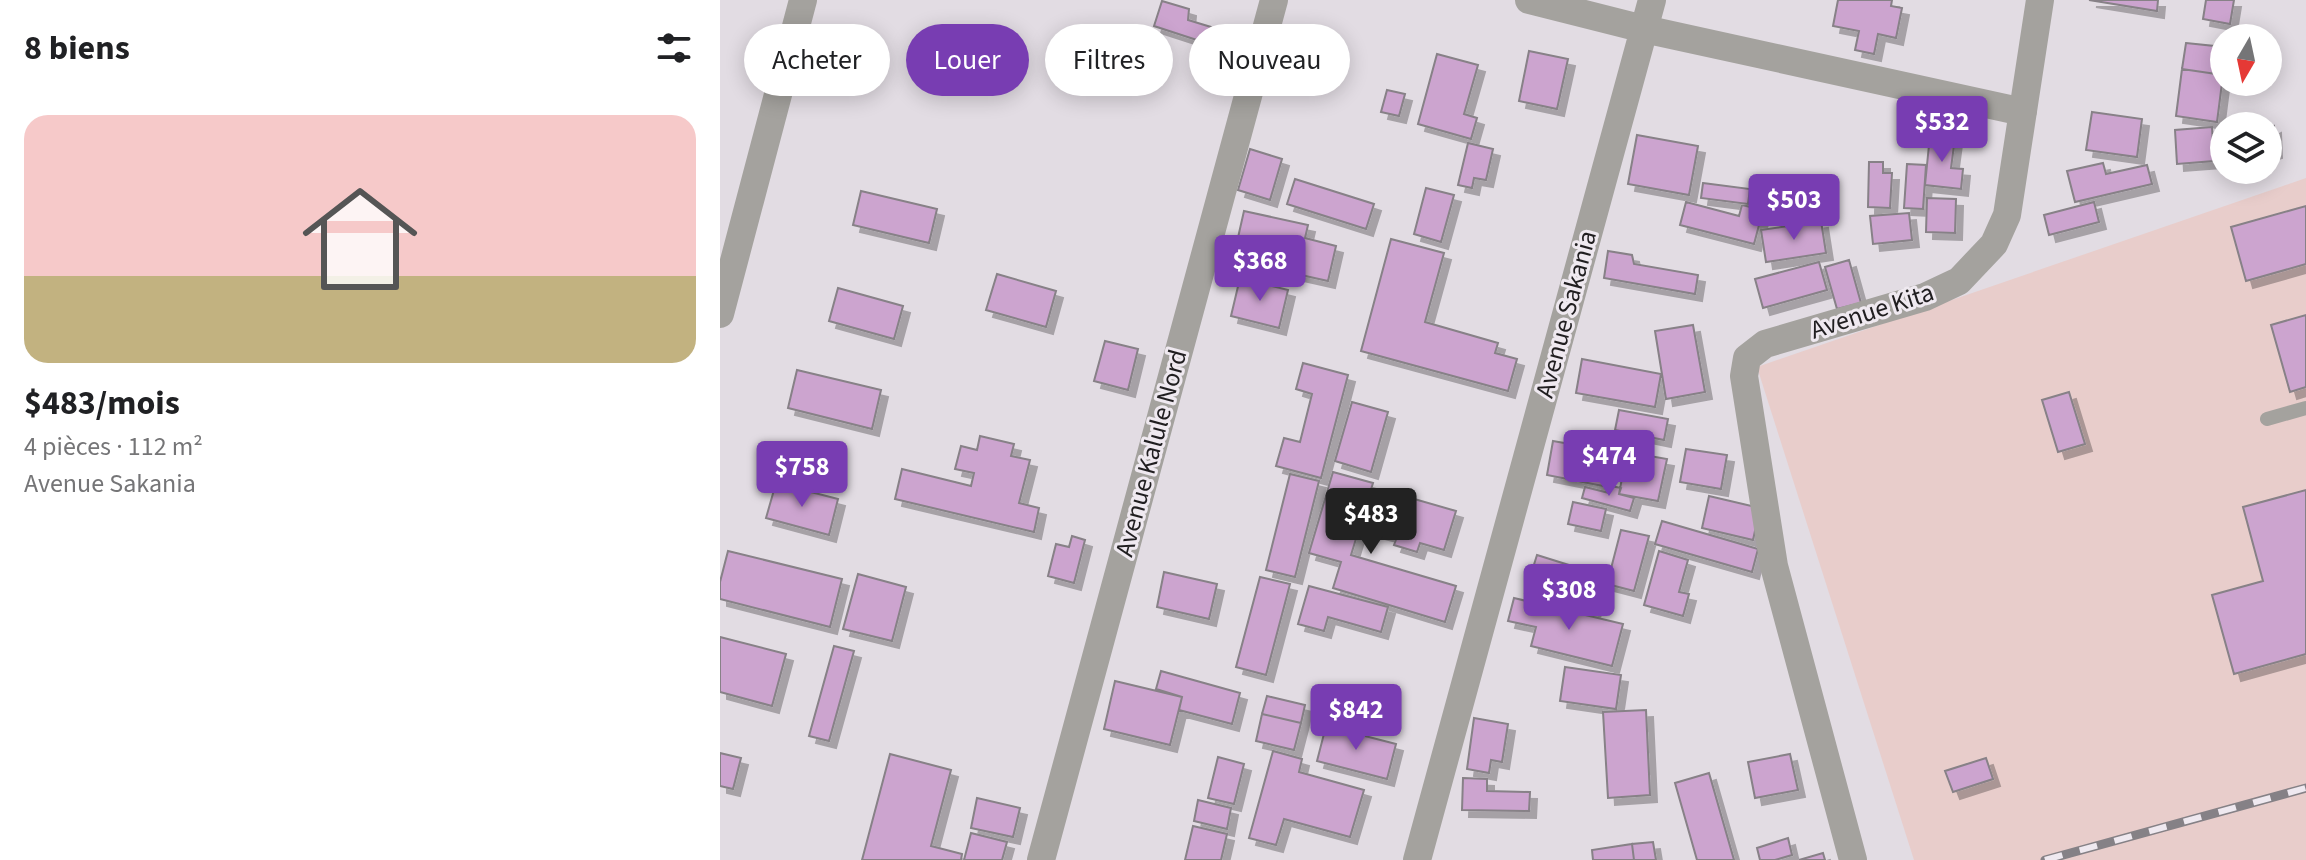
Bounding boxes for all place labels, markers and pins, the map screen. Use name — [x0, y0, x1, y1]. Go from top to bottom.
pin: $532 — [1895, 96, 1989, 164]
pin: $503 — [1747, 174, 1841, 242]
pin: $368 — [1213, 235, 1307, 303]
pin: $474 — [1562, 430, 1656, 498]
pin: $758 — [755, 441, 849, 509]
pin: $483 — [1324, 488, 1418, 556]
pin: $308 — [1522, 564, 1616, 632]
pin: $842 — [1309, 684, 1403, 752]

